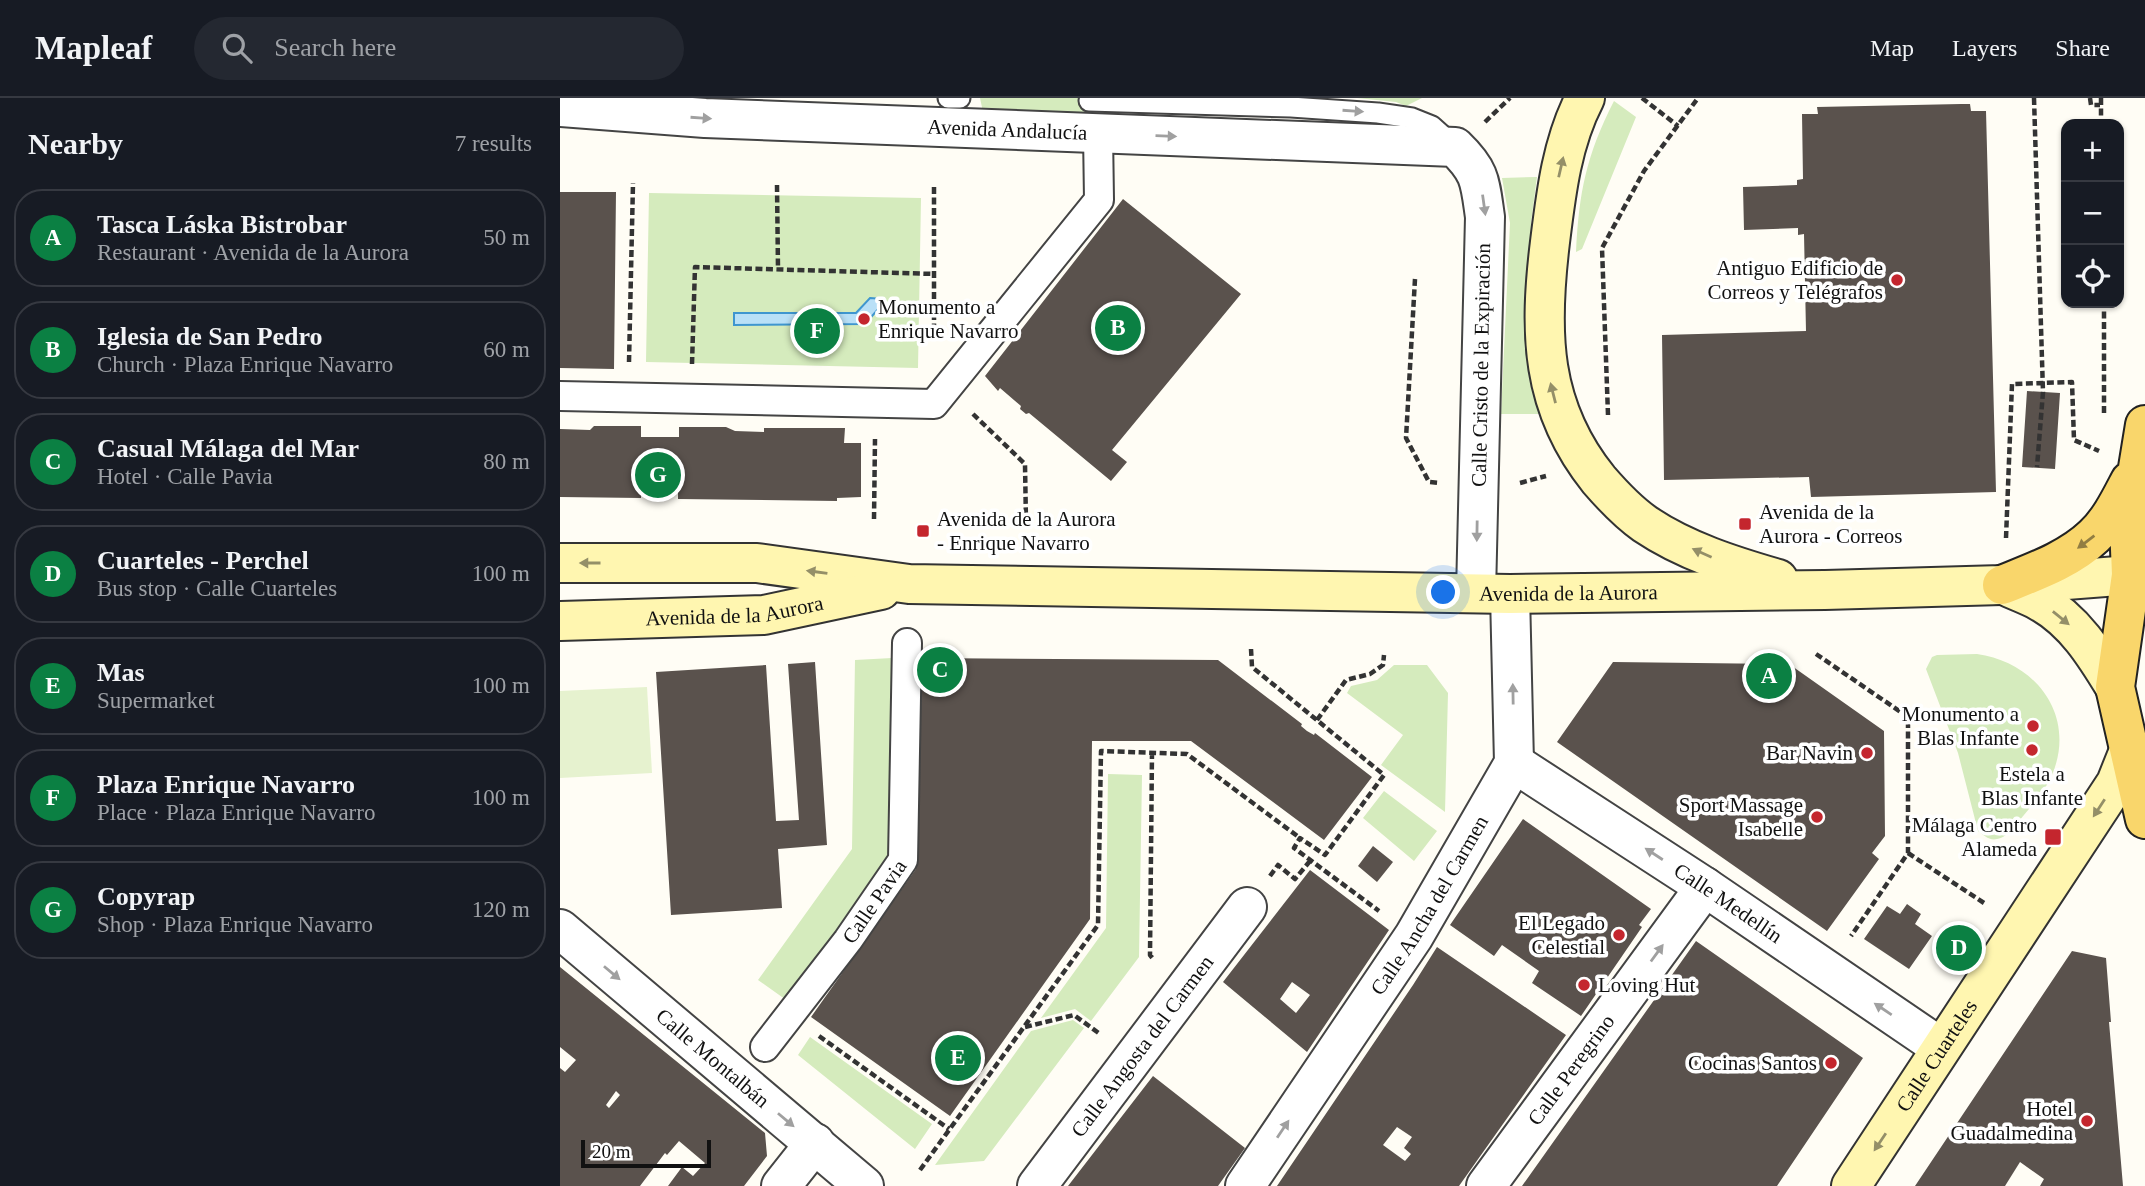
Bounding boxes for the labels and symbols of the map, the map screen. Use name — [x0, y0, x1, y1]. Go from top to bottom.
one-way arrow — [1343, 106, 1365, 117]
one-way arrow — [691, 112, 713, 123]
street label: Avenida Andalucía — [927, 115, 1088, 145]
one-way arrow — [1156, 130, 1178, 141]
one-way arrow — [1556, 156, 1567, 178]
one-way arrow — [1478, 194, 1489, 216]
street label: Calle Cristo de la Expiración — [1467, 242, 1495, 487]
place label: Antiguo Edificio de Correos y Telégrafos — [1708, 256, 1883, 304]
marker: Antiguo Edificio de Correos y Telégrafos — [1889, 272, 1905, 288]
place label: Monumento a Enrique Navarro — [878, 295, 1019, 343]
pin: B — [1095, 302, 1141, 354]
pin: F — [794, 305, 840, 357]
marker: Monumento a Enrique Navarro — [856, 311, 872, 327]
one-way arrow — [1547, 382, 1558, 404]
pin: G — [635, 449, 681, 501]
place label: Avenida de la Aurora - Correos — [1759, 500, 1902, 548]
place label: Avenida de la Aurora - Enrique Navarro — [937, 507, 1116, 555]
marker: Avenida de la Aurora - Correos — [1737, 516, 1753, 532]
one-way arrow — [1472, 520, 1483, 542]
marker: Avenida de la Aurora - Enrique Navarro — [915, 523, 931, 539]
one-way arrow — [2076, 535, 2095, 549]
one-way arrow — [1692, 547, 1712, 559]
one-way arrow — [578, 557, 600, 569]
one-way arrow — [806, 566, 828, 577]
your location — [1426, 575, 1460, 609]
street label: Avenida de la Aurora — [1479, 580, 1659, 606]
street label: Avenida de la Aurora — [645, 591, 826, 630]
one-way arrow — [2052, 610, 2070, 625]
pin: C — [917, 644, 963, 696]
pin: A — [1746, 650, 1792, 702]
one-way arrow — [1507, 683, 1518, 705]
place label: Monumento a Blas Infante — [1902, 702, 2020, 750]
marker: Monumento a Blas Infante — [2025, 718, 2041, 734]
place label: Bar Navin — [1766, 741, 1853, 765]
marker: Estela a Blas Infante — [2024, 742, 2040, 758]
marker: Bar Navin — [1859, 745, 1875, 761]
place label: Estela a Blas Infante — [1981, 762, 2083, 810]
place label: Sport Massage Isabelle — [1679, 793, 1803, 841]
one-way arrow — [2093, 799, 2106, 818]
marker: Sport Massage Isabelle — [1809, 809, 1825, 825]
street label: Calle Ancha del Carmen — [1366, 811, 1493, 1000]
place label: Málaga Centro Alameda — [1912, 813, 2038, 861]
marker: Málaga Centro Alameda — [2043, 827, 2063, 847]
one-way arrow — [1645, 848, 1664, 861]
street label: Calle Pavia — [837, 855, 912, 948]
street label: Calle Medellín — [1670, 858, 1787, 948]
place label: El Legado Celestial — [1518, 911, 1605, 959]
pin: D — [1936, 922, 1982, 974]
marker: El Legado Celestial — [1611, 927, 1627, 943]
one-way arrow — [1649, 944, 1663, 962]
street label: Calle Angosta del Carmen — [1066, 950, 1219, 1142]
one-way arrow — [604, 965, 621, 980]
place label: Loving Hut — [1598, 973, 1696, 997]
marker: Loving Hut — [1576, 977, 1592, 993]
street label: Calle Cuarteles — [1891, 995, 1982, 1116]
one-way arrow — [1874, 1003, 1893, 1016]
street label: Calle Montalbán — [651, 1004, 775, 1113]
street label: Calle Peregrino — [1523, 1010, 1620, 1130]
pin: E — [935, 1032, 981, 1084]
place label: Cocinas Santos — [1688, 1051, 1817, 1075]
marker: Cocinas Santos — [1823, 1055, 1839, 1071]
place label: Hotel Guadalmedina — [1951, 1097, 2074, 1145]
one-way arrow — [778, 1112, 795, 1127]
marker: Hotel Guadalmedina — [2079, 1113, 2095, 1129]
one-way arrow — [1276, 1120, 1289, 1139]
one-way arrow — [1873, 1133, 1887, 1151]
scale bar — [581, 1137, 710, 1169]

